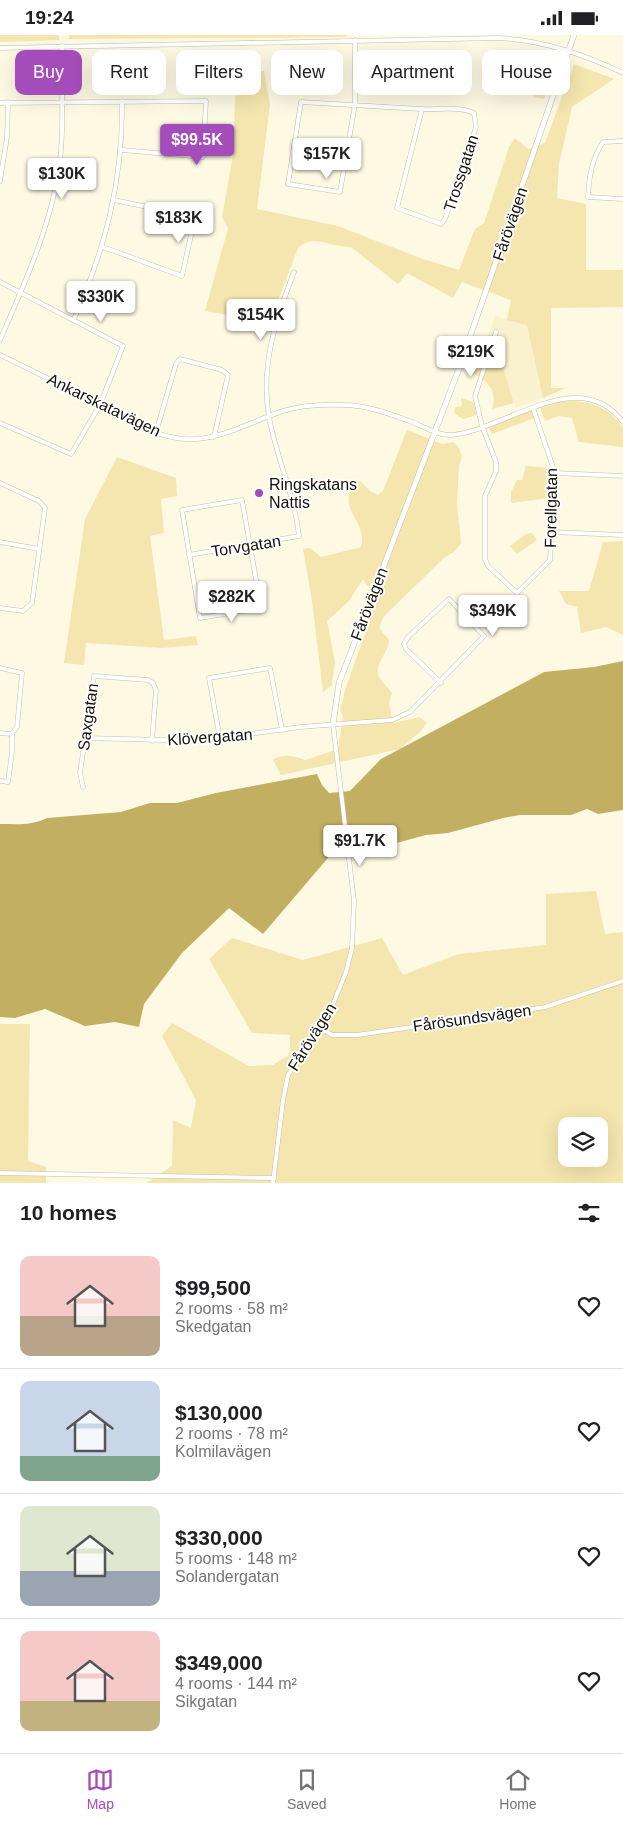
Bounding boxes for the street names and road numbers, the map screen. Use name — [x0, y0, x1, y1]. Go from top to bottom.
street label: Trossgatan — [441, 133, 481, 213]
street label: Fårövägen — [490, 185, 530, 263]
street label: Ankarskatavägen — [45, 370, 163, 440]
street label: Forellgatan — [542, 468, 560, 548]
street label: Torvgatan — [210, 532, 282, 560]
street label: Fårövägen — [347, 565, 391, 643]
street label: Saxgatan — [75, 682, 101, 752]
street label: Klövergatan — [167, 726, 253, 748]
street label: Fårövägen — [285, 1000, 339, 1074]
street label: Fårösundsvägen — [412, 1001, 532, 1035]

